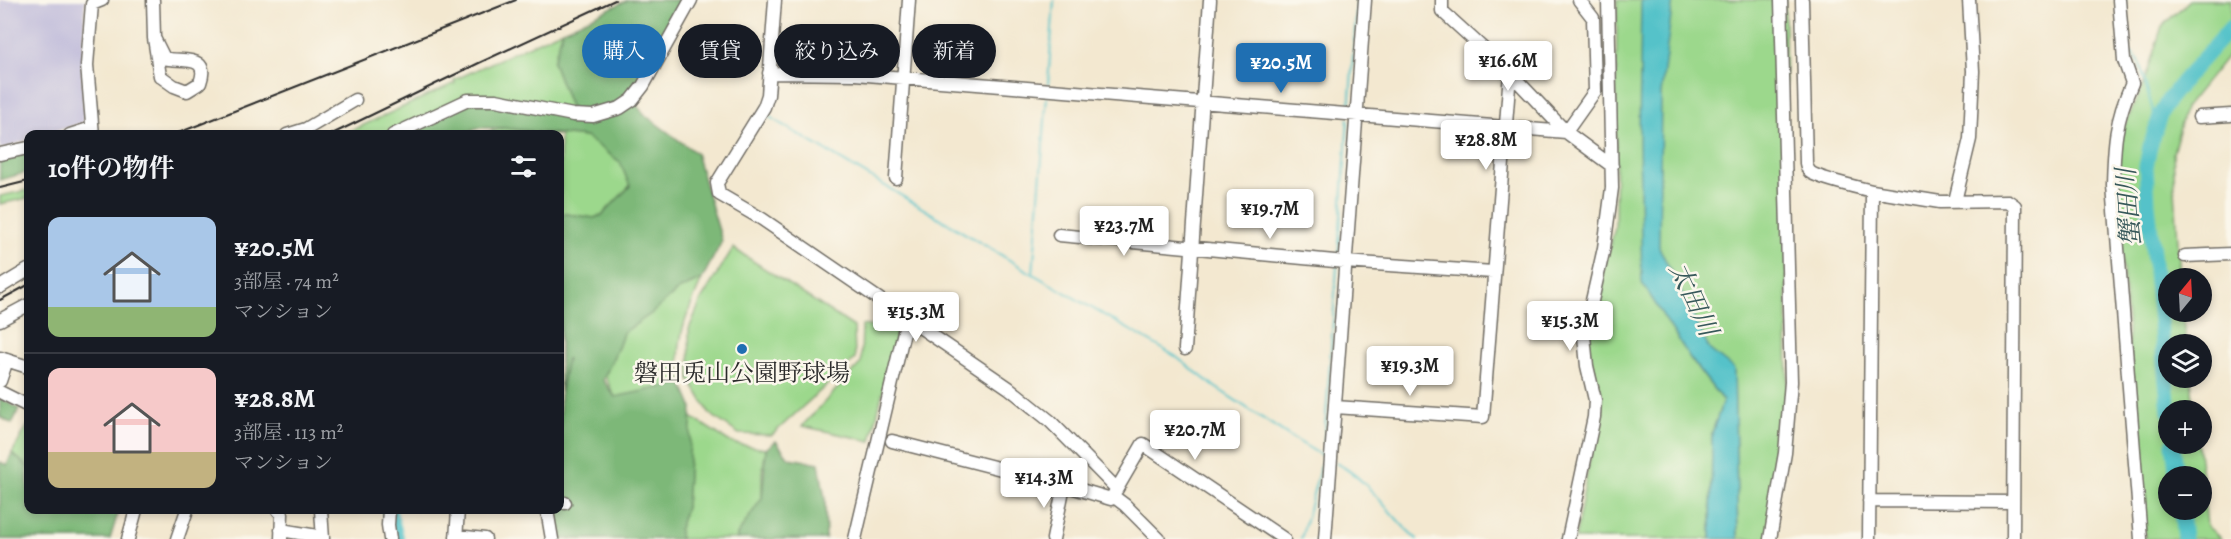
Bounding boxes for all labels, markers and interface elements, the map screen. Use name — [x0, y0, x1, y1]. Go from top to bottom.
chip: 購入 — [582, 24, 666, 78]
chip: 賃貸 — [678, 24, 762, 78]
chip: 絞り込み — [774, 24, 900, 78]
chip: 新着 — [912, 24, 996, 78]
pin: ¥16.6M — [1459, 41, 1557, 92]
pin: ¥20.5M — [1232, 43, 1330, 94]
text: ¥16.6M — [1478, 47, 1538, 74]
text: ¥20.5M — [1250, 49, 1312, 76]
pin: ¥28.8M — [1437, 120, 1535, 171]
text: ¥28.8M — [1455, 126, 1517, 153]
icon: filters — [507, 150, 540, 183]
text: 10件の物件 — [48, 151, 174, 186]
water label: 蟹田川 — [2108, 164, 2149, 247]
pin: ¥19.7M — [1221, 189, 1319, 240]
text: ¥19.7M — [1241, 195, 1299, 222]
pin: ¥23.7M — [1075, 206, 1173, 257]
text: ¥23.7M — [1094, 212, 1154, 239]
text: ¥20.5M — [234, 230, 315, 265]
icon: home — [96, 241, 168, 313]
water label: 太田川 — [1661, 256, 1727, 345]
text: 3部屋 · 74 m² — [234, 268, 339, 295]
north arrow — [2158, 268, 2212, 322]
map controls — [2158, 268, 2212, 520]
pin: ¥15.3M — [867, 292, 965, 343]
text: マンション — [234, 298, 333, 325]
text: ¥15.3M — [887, 298, 945, 325]
pin: ¥15.3M — [1521, 301, 1619, 352]
text: ¥15.3M — [1541, 307, 1599, 334]
button: layers — [2158, 334, 2212, 388]
marker: 磐田兎山公園野球場 — [735, 342, 749, 356]
pin: ¥19.3M — [1361, 346, 1459, 397]
text: ¥19.3M — [1381, 352, 1439, 379]
place label: 磐田兎山公園野球場 — [634, 357, 850, 389]
text: ¥28.8M — [234, 381, 315, 416]
icon: home — [96, 392, 168, 464]
button: + — [2158, 400, 2212, 454]
pin: ¥20.7M — [1146, 410, 1244, 461]
text: ¥20.7M — [1164, 416, 1226, 443]
text: 3部屋 · 113 m² — [234, 419, 343, 446]
text: マンション — [234, 449, 333, 476]
pin: ¥14.3M — [995, 458, 1093, 509]
text: ¥14.3M — [1015, 464, 1073, 491]
button: − — [2158, 466, 2212, 520]

